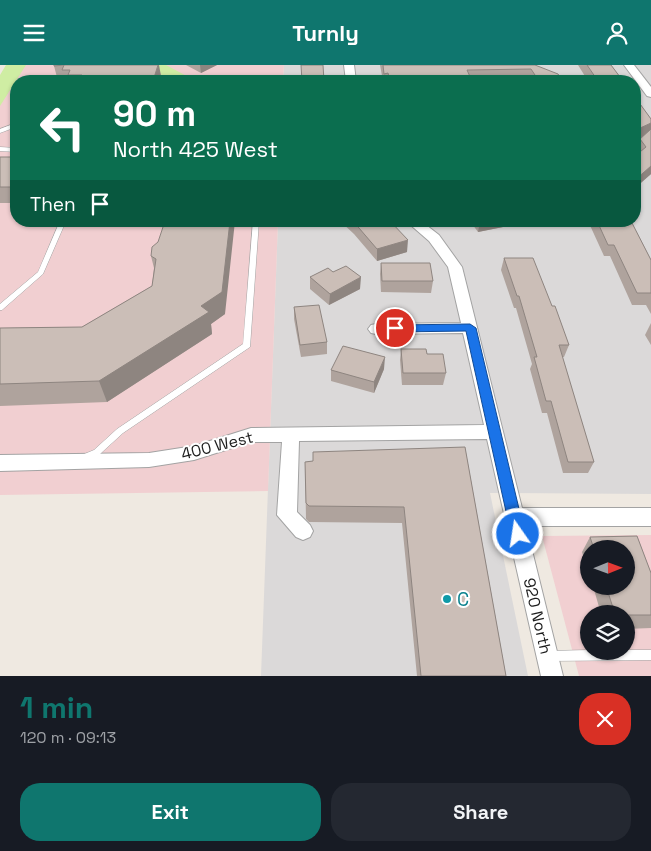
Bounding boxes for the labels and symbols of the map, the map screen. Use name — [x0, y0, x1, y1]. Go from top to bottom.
pin — [374, 307, 416, 349]
street label: 400 West — [179, 426, 255, 465]
position arrow — [491, 507, 543, 559]
north arrow — [580, 540, 635, 595]
street label: 920 North — [519, 576, 556, 656]
place label: C — [457, 587, 469, 612]
marker: C — [441, 593, 453, 605]

